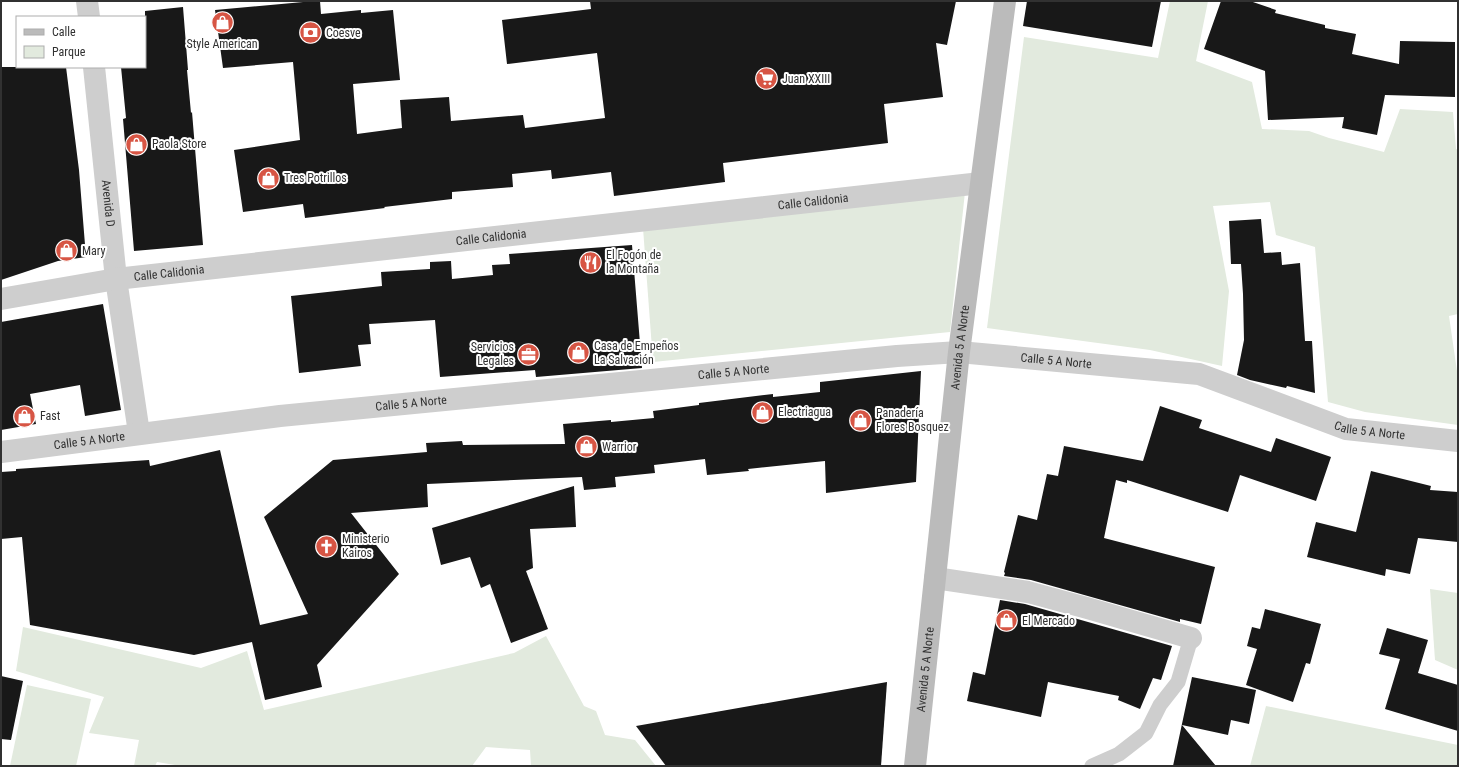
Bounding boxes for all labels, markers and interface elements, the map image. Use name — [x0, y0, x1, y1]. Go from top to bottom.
shop icon: Style American — [209, 10, 235, 36]
legend — [16, 16, 146, 68]
bank icon: Coesve — [297, 20, 323, 46]
text: Calle — [52, 25, 76, 39]
place label: Coesve — [326, 26, 361, 40]
place label: Style American — [187, 37, 258, 51]
text: Parque — [52, 45, 86, 59]
supermarket icon: Juan XXIII — [753, 66, 779, 92]
place label: Juan XXIII — [782, 72, 830, 86]
shop icon: Paola Store — [123, 131, 149, 157]
place label: Paola Store — [152, 137, 207, 151]
shop icon: Tres Potrillos — [255, 165, 281, 191]
place label: Tres Potrillos — [284, 171, 347, 185]
street label: Avenida D — [99, 179, 118, 228]
street label: Calle Calidonia — [777, 191, 849, 213]
street label: Calle Calidonia — [455, 226, 527, 248]
shop icon: Mary — [54, 238, 80, 264]
place label: Mary — [82, 244, 106, 258]
place label: El Fogón de la Montaña — [606, 248, 662, 276]
restaurant icon: El Fogón de la Montaña — [578, 249, 604, 275]
street label: Calle Calidonia — [133, 262, 205, 284]
street label: Avenida 5 A Norte — [948, 304, 972, 391]
place label: Casa de Empeños La Salvación — [594, 339, 679, 367]
place label: Servicios Legales — [471, 340, 514, 368]
shop icon: Casa de Empeños La Salvación — [566, 340, 592, 366]
office icon: Servicios Legales — [516, 341, 542, 367]
street label: Calle 5 A Norte — [1020, 351, 1093, 371]
street label: Calle 5 A Norte — [697, 361, 770, 382]
street label: Calle 5 A Norte — [375, 393, 448, 414]
shop icon: Electriagua — [749, 399, 775, 425]
shop icon: Fast — [12, 403, 38, 429]
place label: Electriagua — [778, 405, 831, 419]
place label: Panadería Flores Bosquez — [876, 406, 949, 434]
shop icon: Panadería Flores Bosquez — [847, 407, 873, 433]
place label: Fast — [40, 409, 61, 423]
street label: Calle 5 A Norte — [1332, 418, 1406, 442]
street label: Calle 5 A Norte — [53, 429, 126, 452]
shop icon: Warrior — [573, 434, 599, 460]
place label: Warrior — [602, 440, 637, 454]
place label: Ministerio Kairos — [342, 532, 389, 560]
church icon: Ministerio Kairos — [314, 533, 340, 559]
shop icon: El Mercado — [993, 608, 1019, 634]
place label: El Mercado — [1022, 614, 1075, 628]
street label: Avenida 5 A Norte — [914, 626, 937, 713]

